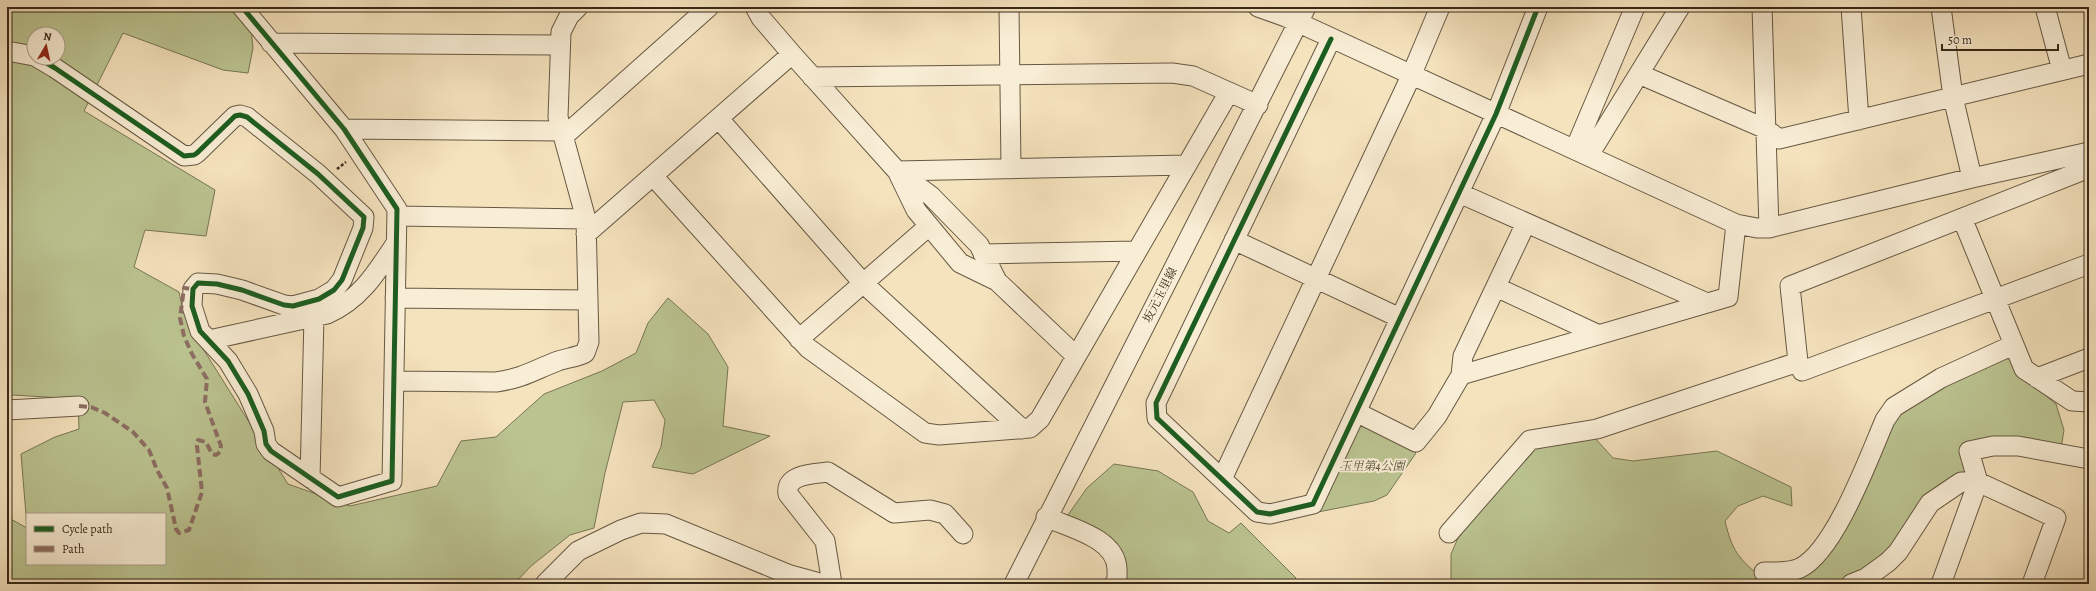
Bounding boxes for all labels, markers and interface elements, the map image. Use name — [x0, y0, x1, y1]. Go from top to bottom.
north arrow — [26, 26, 66, 66]
scale bar — [1942, 26, 2058, 52]
text: N — [42, 29, 53, 45]
text: 50 m — [1948, 32, 1972, 48]
street label: 坂元玉里線 — [1139, 265, 1181, 325]
park label: 玉里第4公園 — [1339, 458, 1407, 474]
legend — [26, 513, 166, 565]
text: Cycle path — [62, 521, 113, 537]
text: Path — [62, 541, 85, 557]

